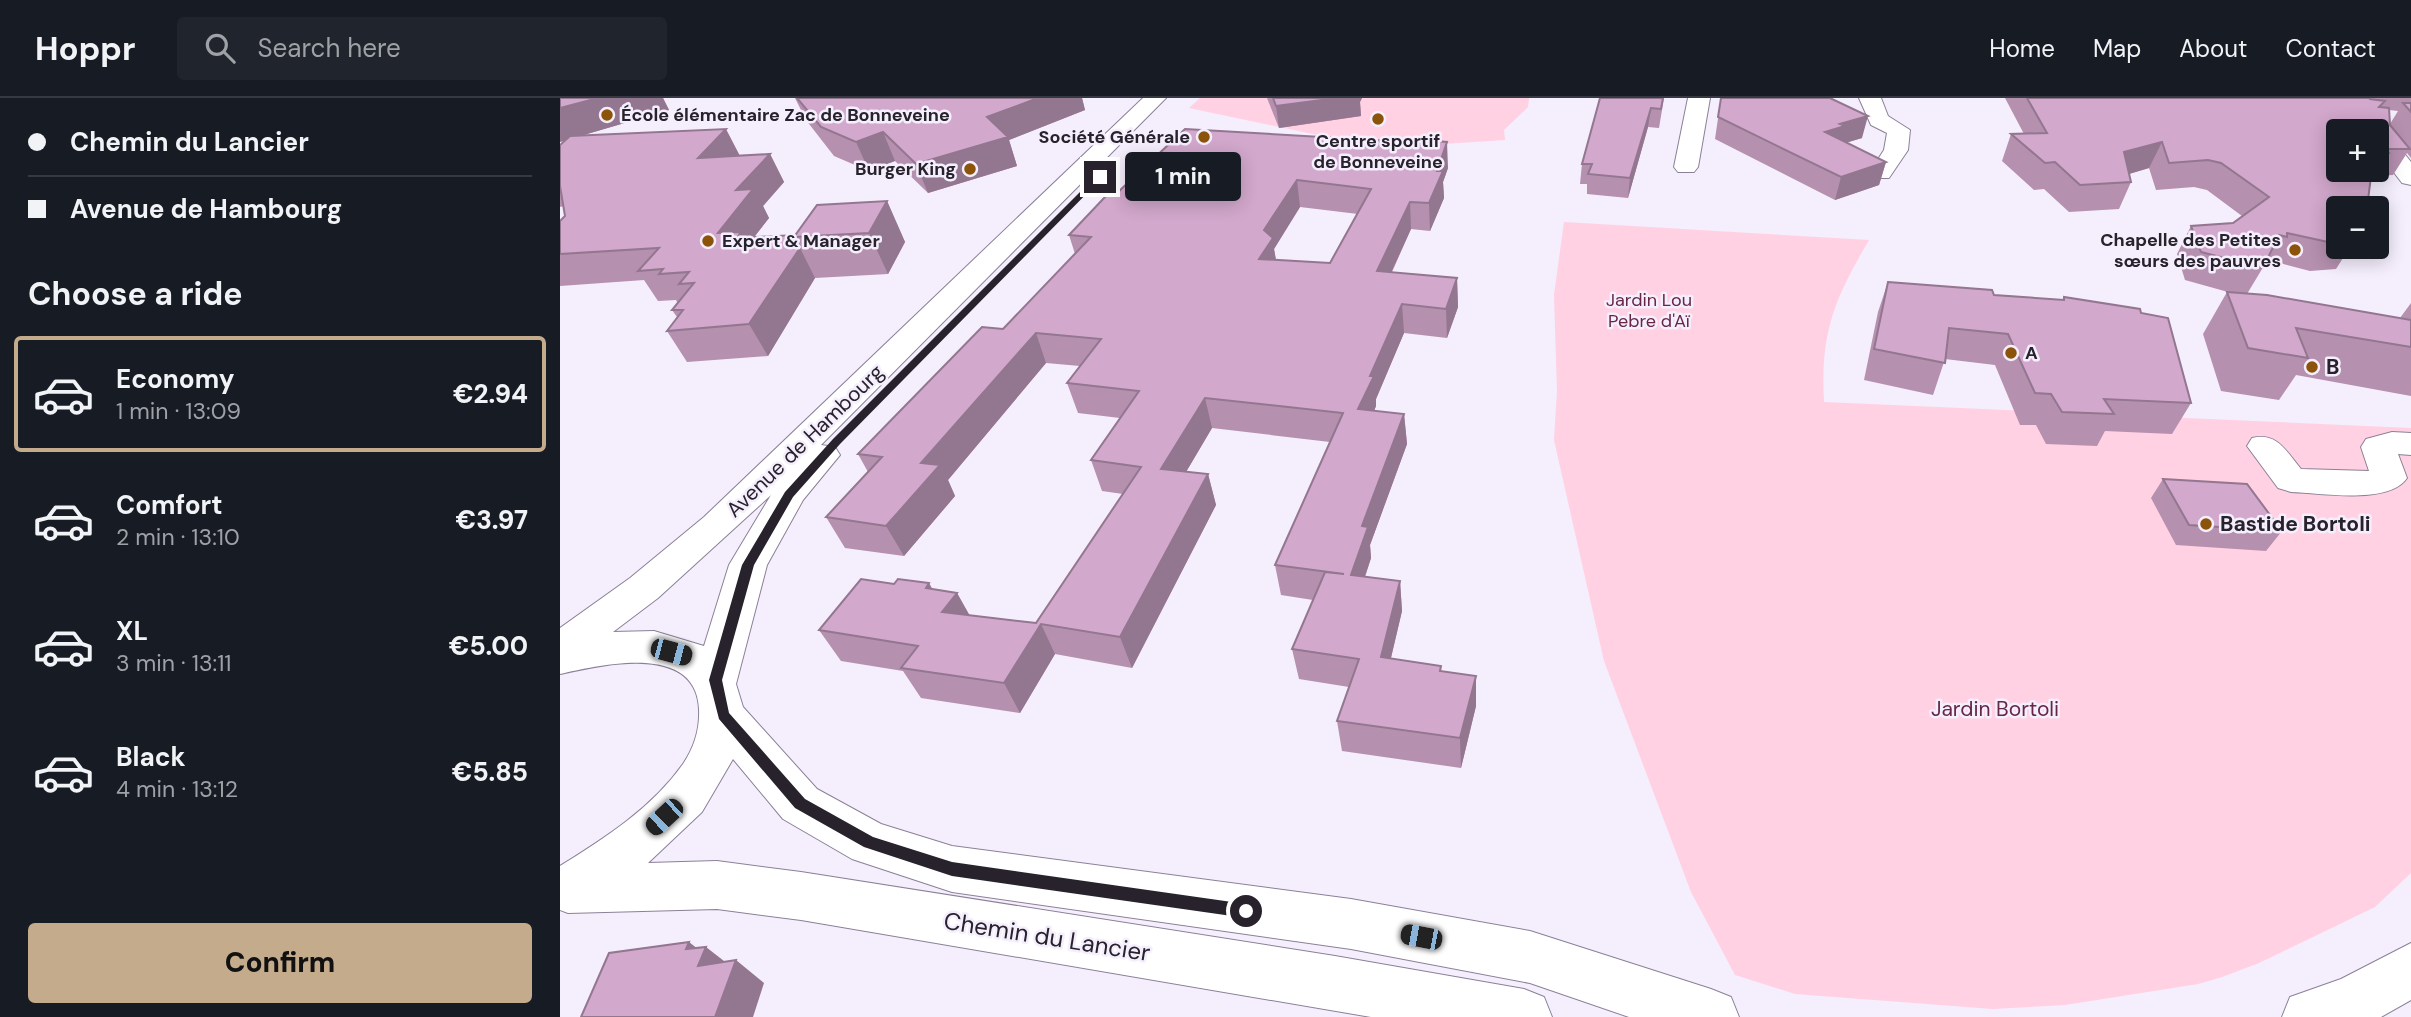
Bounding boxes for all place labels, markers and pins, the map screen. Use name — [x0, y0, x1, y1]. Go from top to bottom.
place label: École élémentaire Zac de Bonneveine — [621, 103, 950, 127]
marker: École élémentaire Zac de Bonneveine — [599, 107, 615, 123]
marker: Centre sportif de Bonneveine — [1370, 111, 1386, 127]
place label: Société Générale — [1039, 125, 1190, 149]
marker: Société Générale — [1196, 129, 1212, 145]
place label: Centre sportif de Bonneveine — [1313, 129, 1443, 174]
place label: Burger King — [855, 157, 956, 181]
marker: Burger King — [962, 161, 978, 177]
place label: Chapelle des Petites sœurs des pauvres — [2100, 228, 2281, 273]
place label: Expert & Manager — [722, 229, 880, 253]
marker: Expert & Manager — [700, 233, 716, 249]
marker: Chapelle des Petites sœurs des pauvres — [2287, 242, 2303, 258]
place label: A — [2025, 341, 2038, 365]
marker: A — [2003, 345, 2019, 361]
place label: B — [2326, 353, 2339, 381]
marker: B — [2304, 359, 2320, 375]
place label: Bastide Bortoli — [2220, 510, 2371, 538]
marker: Bastide Bortoli — [2198, 516, 2214, 532]

